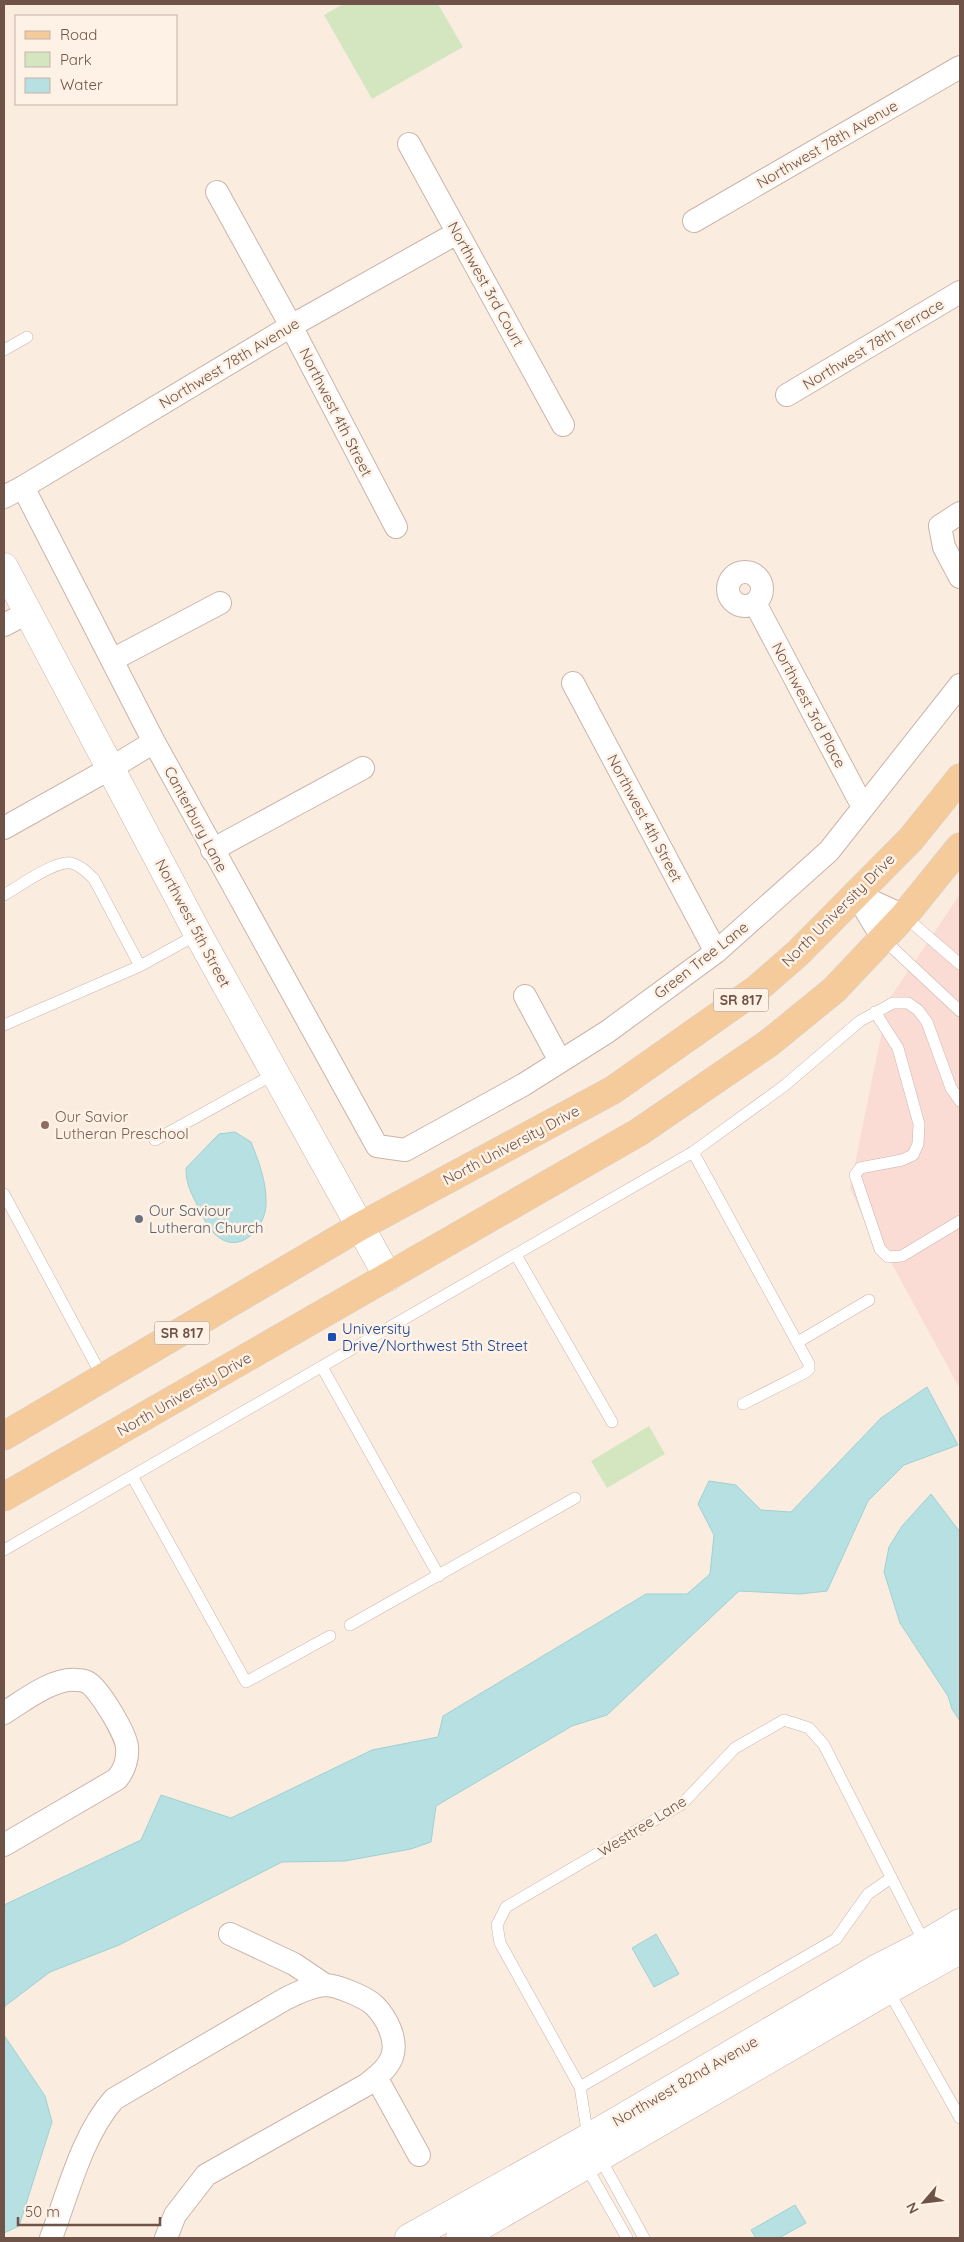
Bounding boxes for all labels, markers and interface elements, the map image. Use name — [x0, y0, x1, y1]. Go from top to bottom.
legend — [15, 15, 178, 105]
text: Road — [60, 25, 97, 44]
text: Park — [60, 50, 92, 69]
text: Water — [60, 75, 103, 94]
street label: Northwest 78th Avenue — [753, 96, 901, 192]
street label: Northwest 3rd Court — [444, 218, 528, 350]
street label: Northwest 78th Terrace — [799, 294, 947, 394]
street label: Northwest 78th Avenue — [155, 314, 303, 412]
street label: Northwest 4th Street — [295, 344, 377, 480]
street label: Northwest 3rd Place — [768, 639, 850, 771]
street label: Northwest 4th Street — [603, 751, 687, 885]
street label: Canterbury Lane — [160, 763, 232, 875]
street label: North University Drive — [777, 849, 899, 971]
street label: Northwest 5th Street — [151, 856, 235, 990]
street label: Green Tree Lane — [650, 917, 752, 1003]
road number: SR 817 — [714, 988, 768, 1012]
street label: North University Drive — [439, 1101, 583, 1189]
place label: Our Savior Lutheran Preschool — [55, 1107, 189, 1143]
marker: Our Savior Lutheran Preschool — [39, 1119, 51, 1131]
place label: Our Saviour Lutheran Church — [149, 1201, 264, 1237]
marker: Our Saviour Lutheran Church — [133, 1213, 145, 1225]
place label: University Drive/Northwest 5th Street — [342, 1319, 528, 1355]
road number: SR 817 — [154, 1322, 210, 1345]
marker: University Drive/Northwest 5th Street — [326, 1331, 338, 1343]
street label: North University Drive — [113, 1348, 255, 1440]
street label: Westtree Lane — [594, 1791, 690, 1861]
street label: Northwest 82nd Avenue — [609, 2032, 761, 2130]
north arrow — [899, 2177, 949, 2227]
scale bar — [18, 2194, 160, 2226]
text: N — [902, 2199, 923, 2217]
text: 50 m — [25, 2202, 60, 2221]

